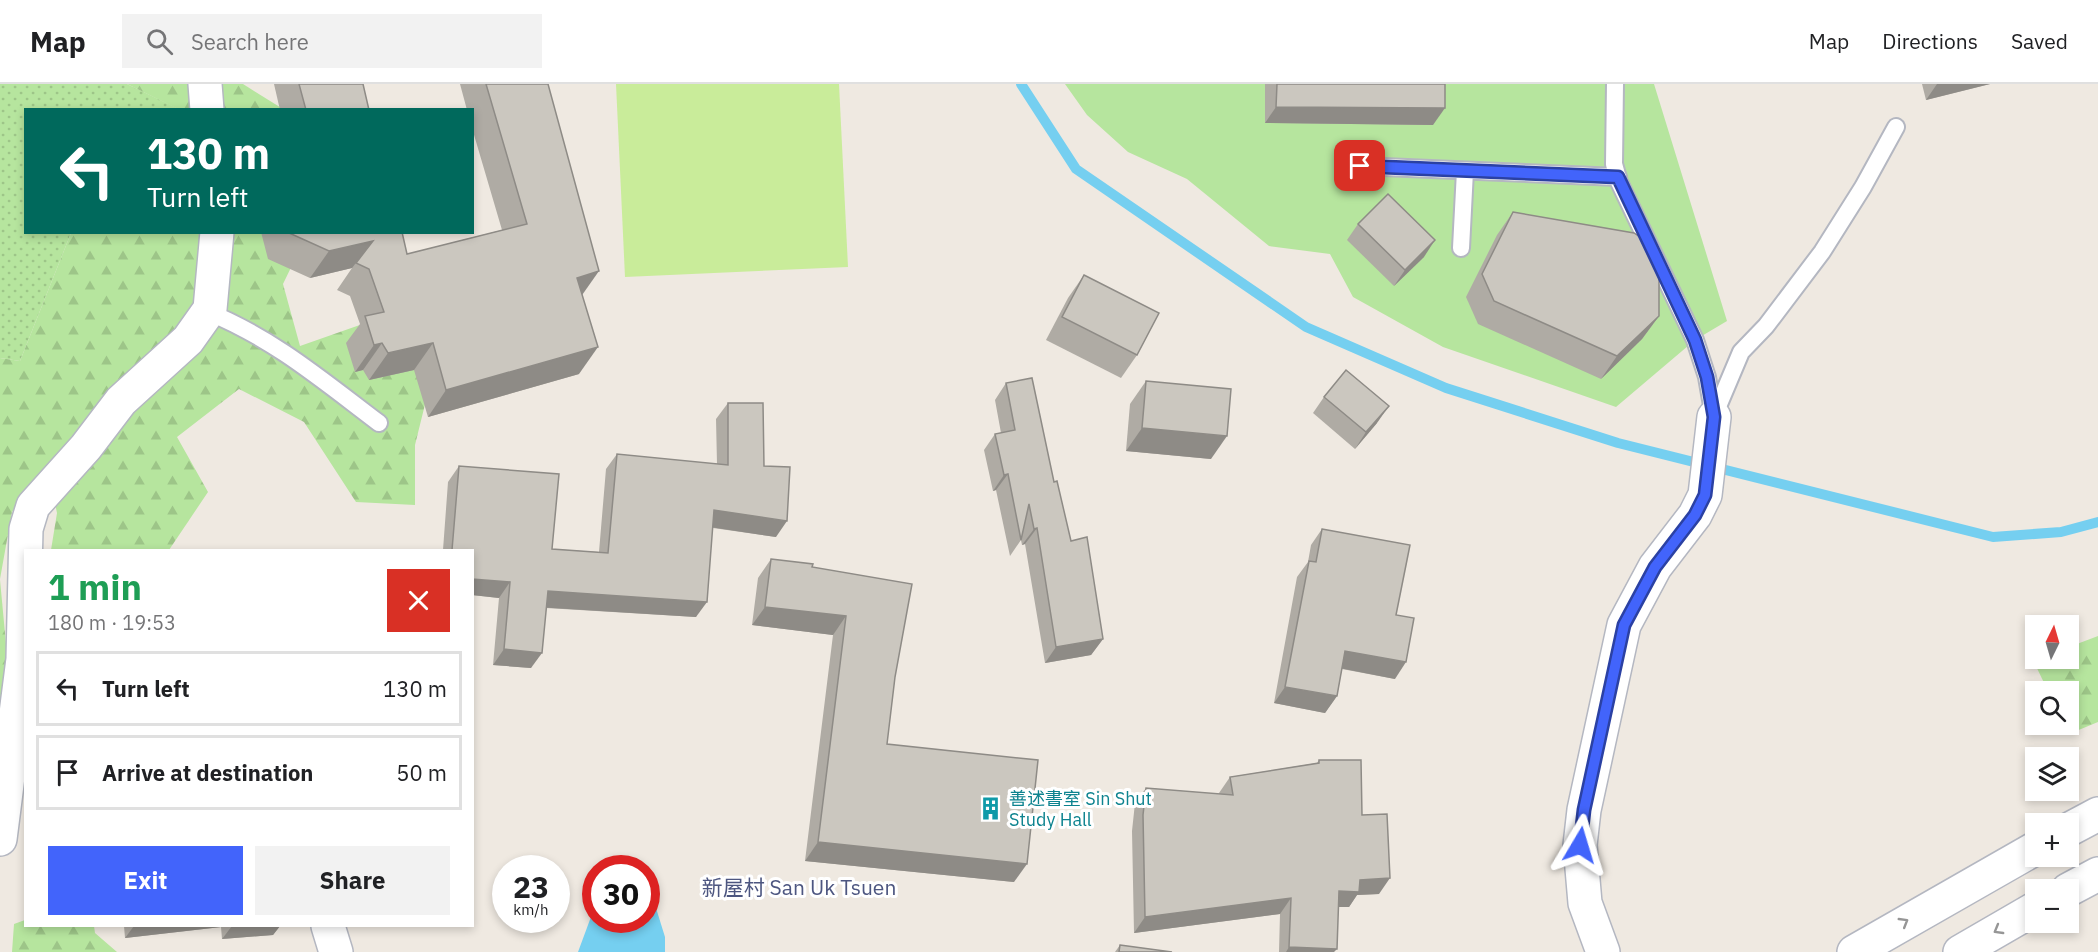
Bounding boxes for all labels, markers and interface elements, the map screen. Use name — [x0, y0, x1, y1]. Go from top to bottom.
search box — [122, 14, 542, 68]
text: Map — [30, 23, 86, 60]
icon: search — [143, 25, 176, 58]
text: Search here — [191, 27, 309, 56]
text: Map — [1809, 27, 1849, 55]
text: Directions — [1882, 27, 1978, 55]
text: Saved — [2011, 27, 2068, 55]
text: 130 m — [147, 126, 270, 181]
icon: left — [48, 132, 126, 210]
pin — [1334, 140, 1385, 191]
icon: arrive — [1343, 149, 1376, 182]
text: Turn left — [147, 179, 248, 214]
text: 1 min — [48, 563, 142, 610]
button: close — [387, 569, 450, 632]
text: 180 m · 19:53 — [48, 609, 176, 636]
north arrow — [2025, 615, 2079, 669]
map controls — [2025, 615, 2079, 933]
icon: left — [51, 672, 84, 705]
text: Turn left — [102, 674, 190, 703]
text: 130 m — [383, 674, 447, 703]
button: search — [2025, 681, 2079, 735]
button: layers — [2025, 747, 2079, 801]
icon: arrive — [51, 756, 84, 789]
text: Arrive at destination — [102, 758, 313, 787]
text: 50 m — [396, 758, 447, 787]
place label: 善述書室 Sin Shut Study Hall — [1009, 787, 1152, 831]
building icon: 善述書室 Sin Shut Study Hall — [978, 796, 1004, 822]
position arrow — [1548, 813, 1612, 877]
button: + — [2025, 813, 2079, 867]
button: Exit — [48, 846, 243, 915]
button: Share — [255, 846, 450, 915]
speed limit sign: 30 — [582, 855, 660, 933]
text: 23 — [513, 867, 549, 906]
district label: 新屋村 San Uk Tsuen — [702, 873, 896, 901]
button: − — [2025, 879, 2079, 933]
text: km/h — [513, 900, 549, 919]
one-way arrow — [1898, 918, 1908, 929]
one-way arrow — [1994, 923, 2004, 934]

